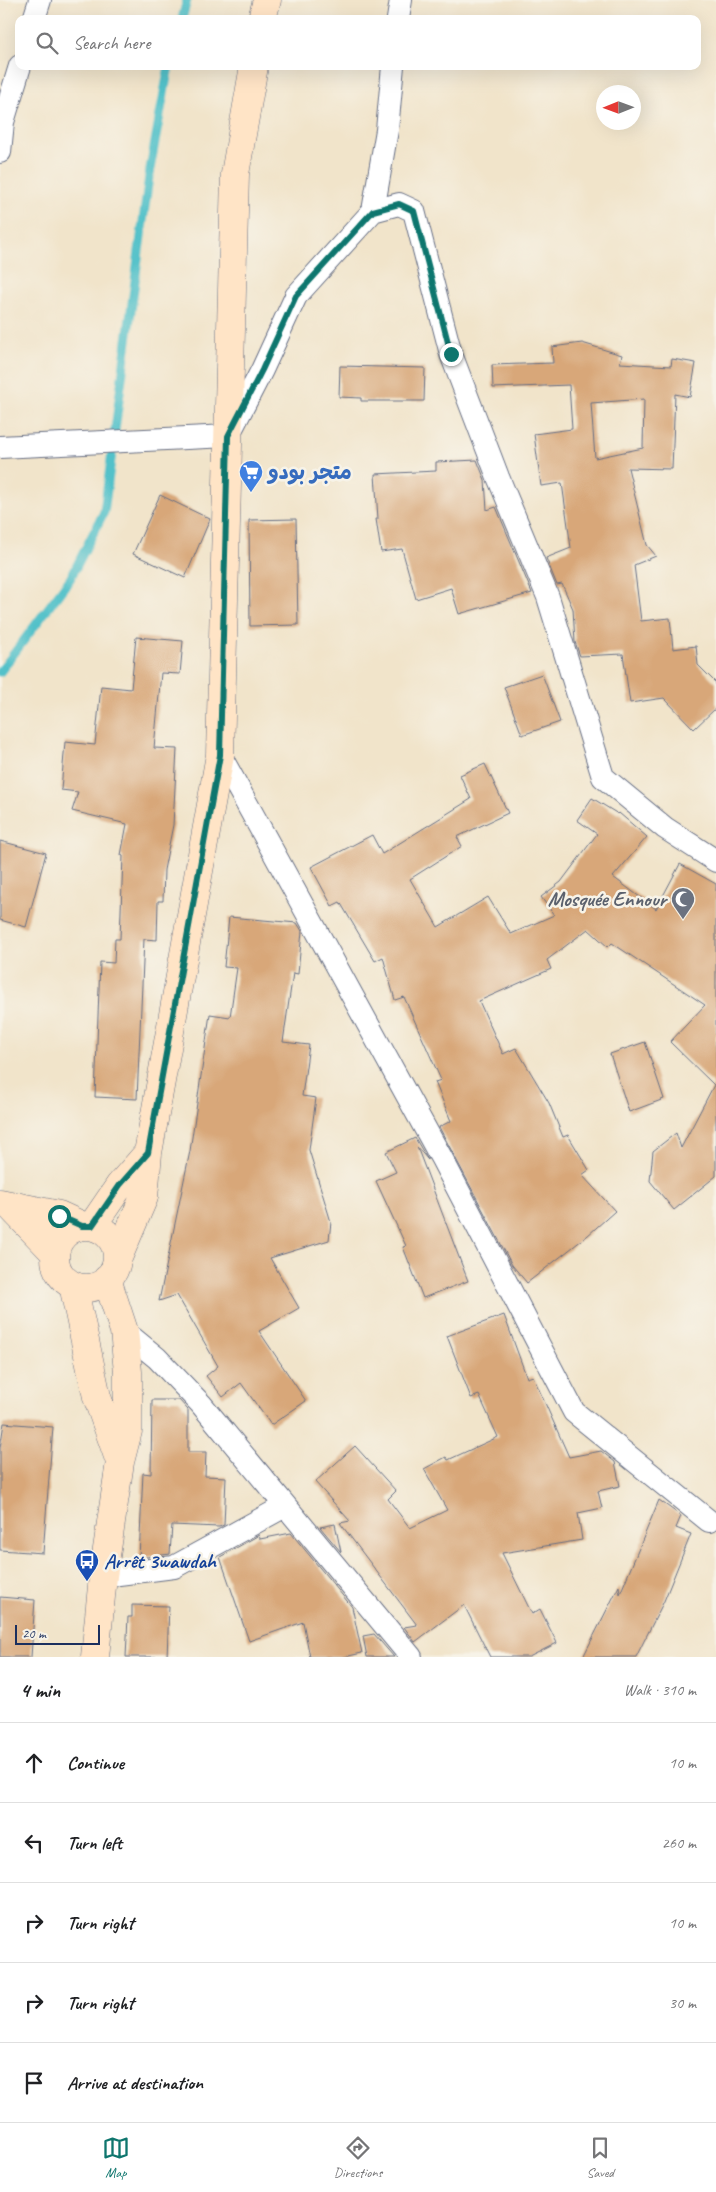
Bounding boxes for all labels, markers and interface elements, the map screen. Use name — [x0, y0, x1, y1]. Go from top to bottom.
search box — [15, 15, 701, 70]
icon: search — [33, 29, 61, 57]
text: Search here — [73, 31, 150, 55]
north arrow — [596, 85, 641, 130]
route end — [440, 343, 463, 366]
supermarket icon: متجر بودو — [238, 459, 264, 493]
place label: متجر بودو — [266, 459, 352, 485]
place label: Mosquée Ennour — [548, 886, 668, 912]
mosque icon: Mosquée Ennour — [670, 886, 696, 920]
route start — [48, 1205, 71, 1228]
bus stop icon: Arrêt 3wawdah — [74, 1548, 100, 1582]
place label: Arrêt 3wawdah — [104, 1548, 217, 1574]
scale bar — [15, 1622, 100, 1645]
text: 20 m — [22, 1625, 46, 1642]
text: 4 min — [20, 1677, 60, 1703]
text: Walk · 310 m — [624, 1680, 696, 1700]
icon: ahead — [20, 1749, 48, 1777]
text: Continue — [67, 1751, 124, 1775]
text: 10 m — [669, 1753, 696, 1773]
icon: left — [20, 1829, 48, 1857]
text: Turn left — [67, 1831, 122, 1855]
text: 260 m — [662, 1833, 696, 1853]
icon: right — [20, 1909, 48, 1937]
text: Turn right — [67, 1911, 134, 1935]
text: 10 m — [669, 1913, 696, 1933]
icon: right — [20, 1989, 48, 2017]
text: Turn right — [67, 1991, 134, 2015]
text: 30 m — [669, 1993, 696, 2013]
icon: arrive — [20, 2069, 48, 2097]
text: Arrive at destination — [67, 2071, 203, 2095]
tab: Map — [102, 2134, 130, 2181]
tab: Directions — [334, 2134, 382, 2181]
tab: Saved — [586, 2134, 614, 2181]

